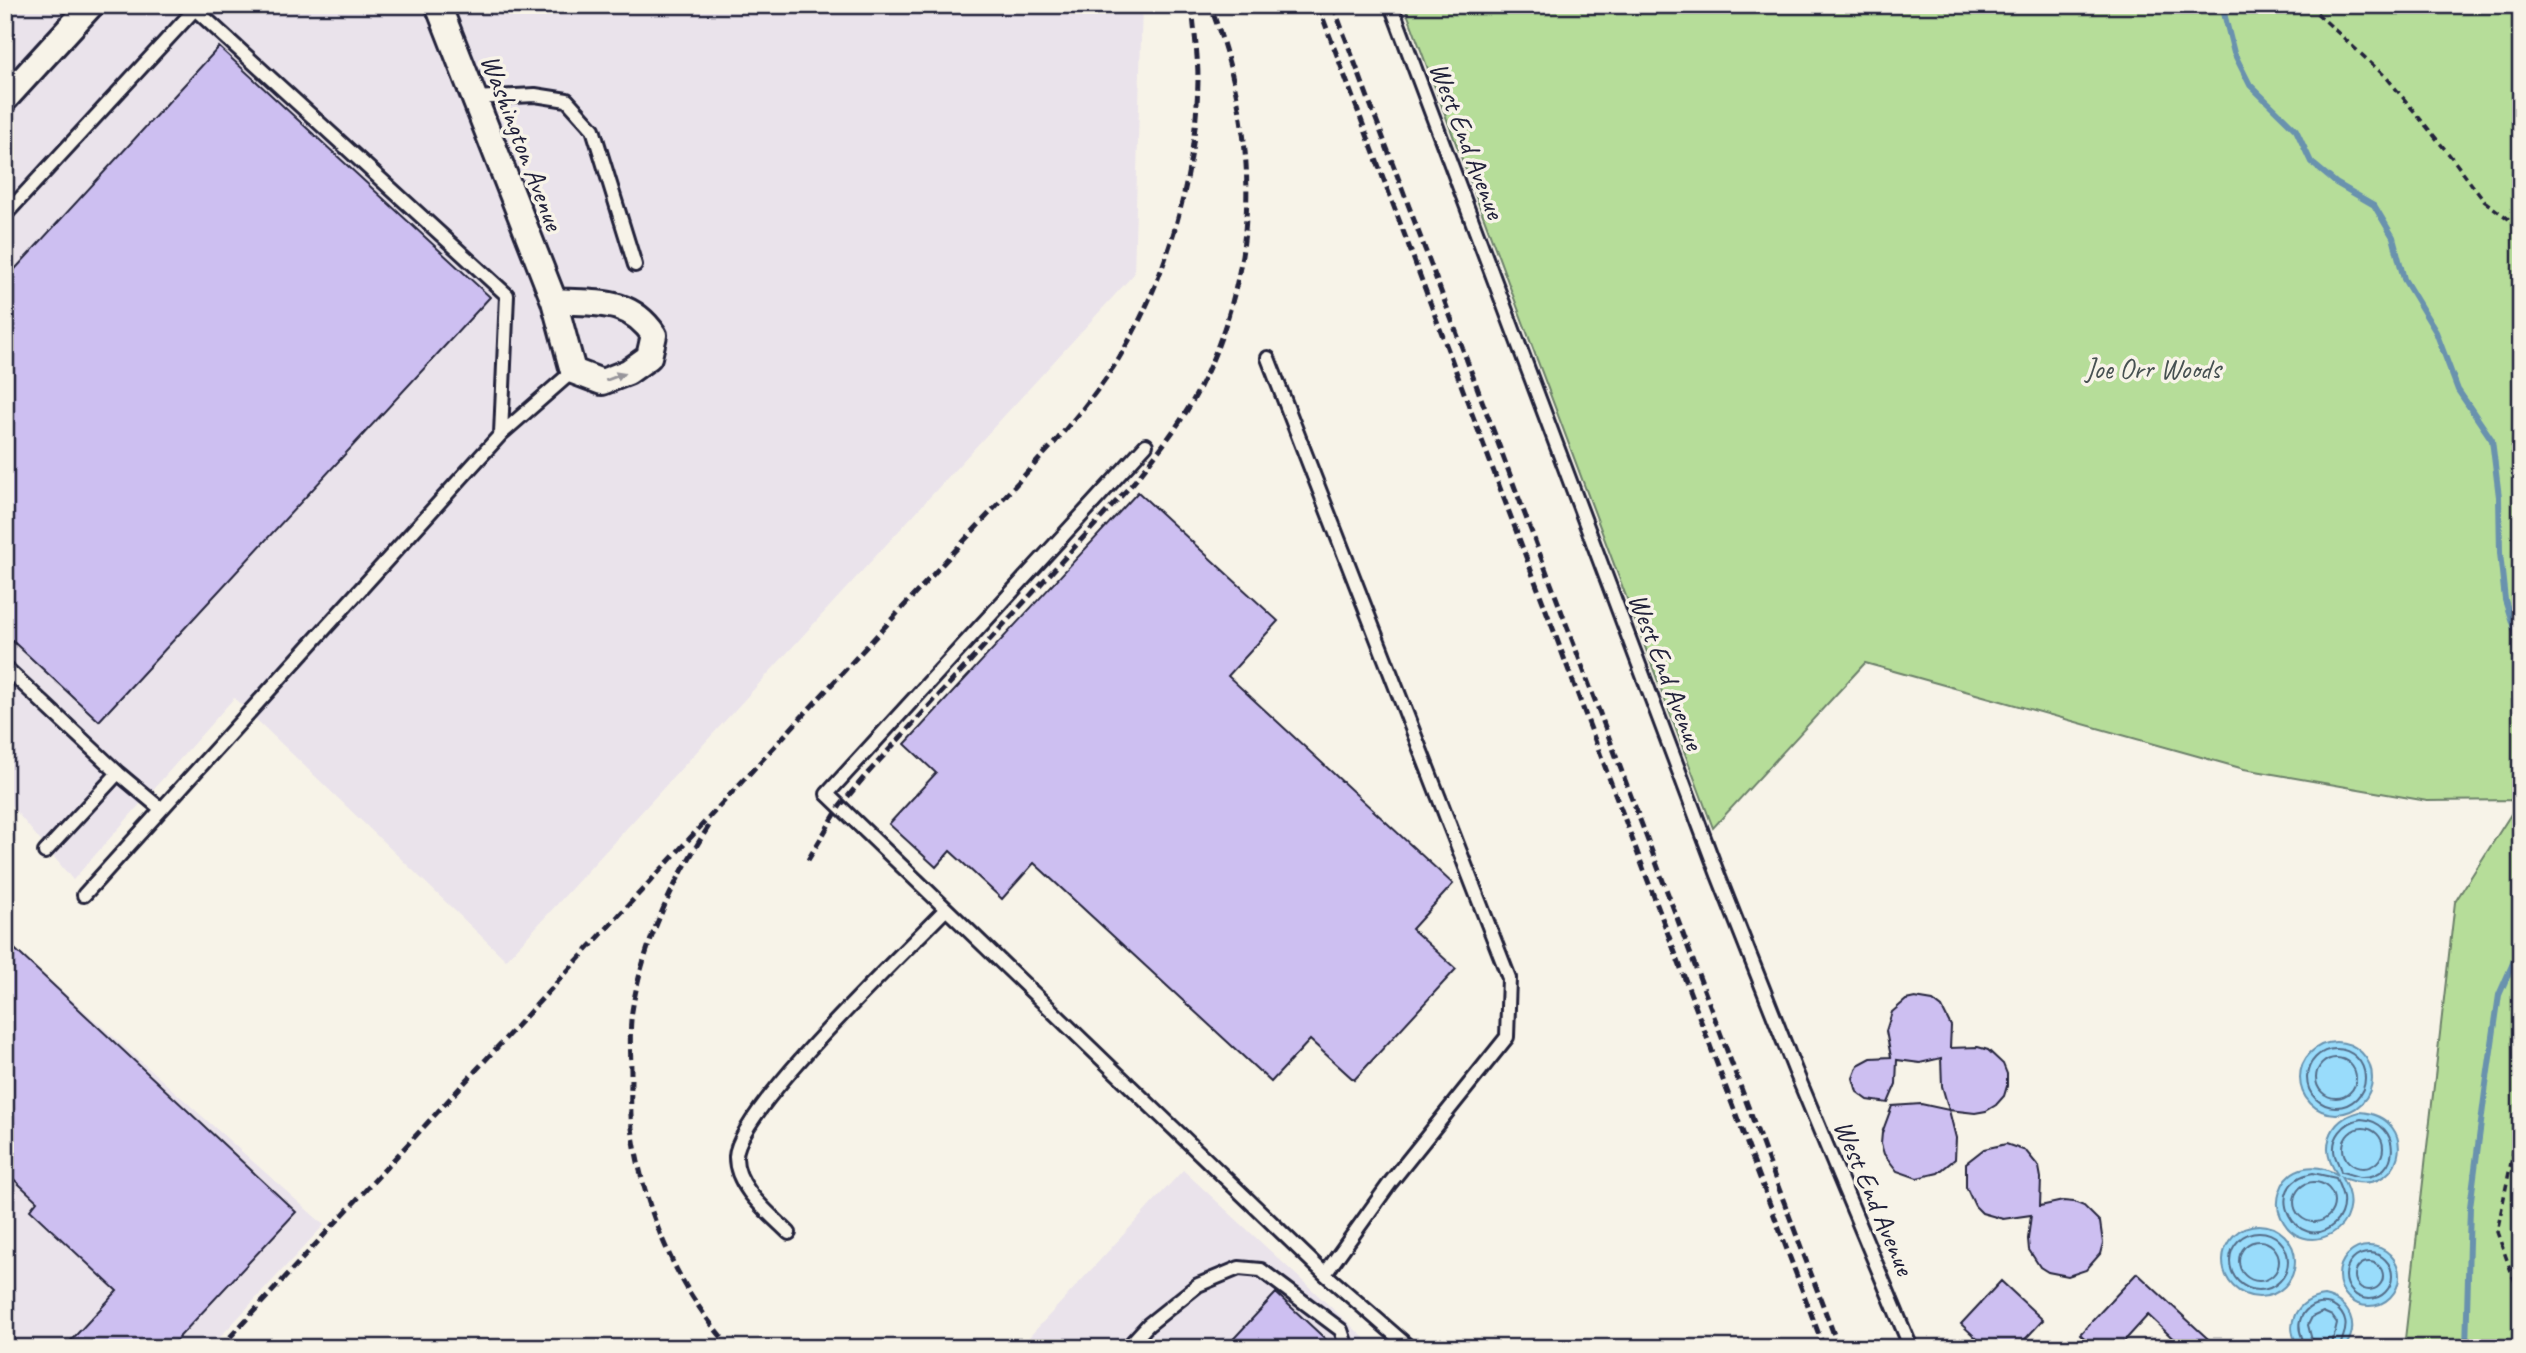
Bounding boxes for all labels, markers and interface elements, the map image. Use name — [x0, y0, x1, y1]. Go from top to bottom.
street label: Washington Avenue — [473, 49, 573, 237]
street label: West End Avenue — [1422, 57, 1514, 225]
park label: Joe Orr Woods — [2083, 351, 2223, 386]
one-way arrow — [605, 371, 626, 382]
street label: West End Avenue — [1621, 588, 1713, 756]
street label: West End Avenue — [1826, 1115, 1924, 1282]

